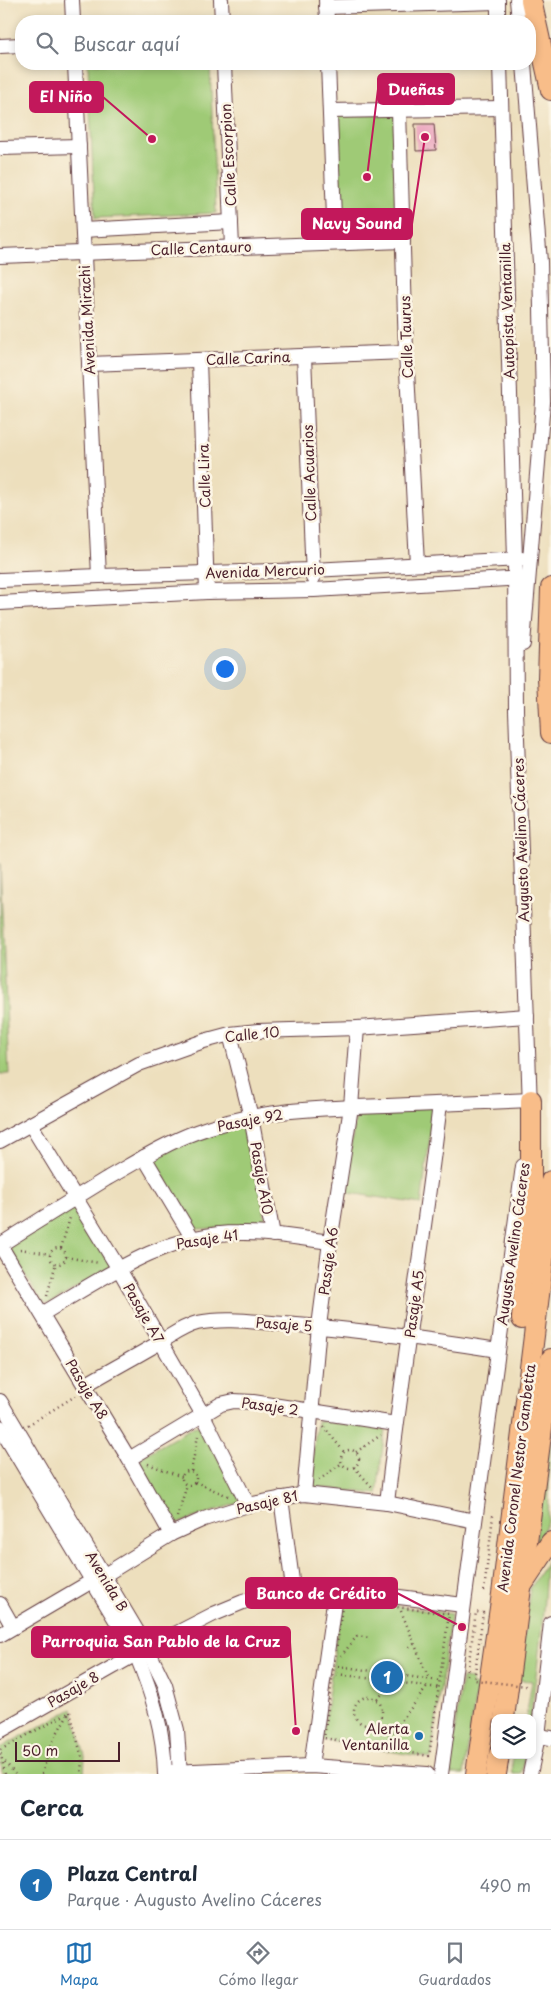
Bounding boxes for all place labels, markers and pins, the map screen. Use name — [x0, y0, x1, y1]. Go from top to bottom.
callout: Dueñas — [378, 74, 454, 104]
callout: El Niño — [30, 82, 103, 112]
callout: Navy Sound — [302, 209, 412, 239]
callout: Banco de Crédito — [246, 1578, 397, 1608]
callout: Parroquia San Pablo de la Cruz — [32, 1627, 290, 1657]
pin: 1 — [371, 1658, 403, 1696]
place label: Alerta Ventanilla — [342, 1718, 409, 1755]
marker: Alerta Ventanilla — [413, 1730, 425, 1742]

